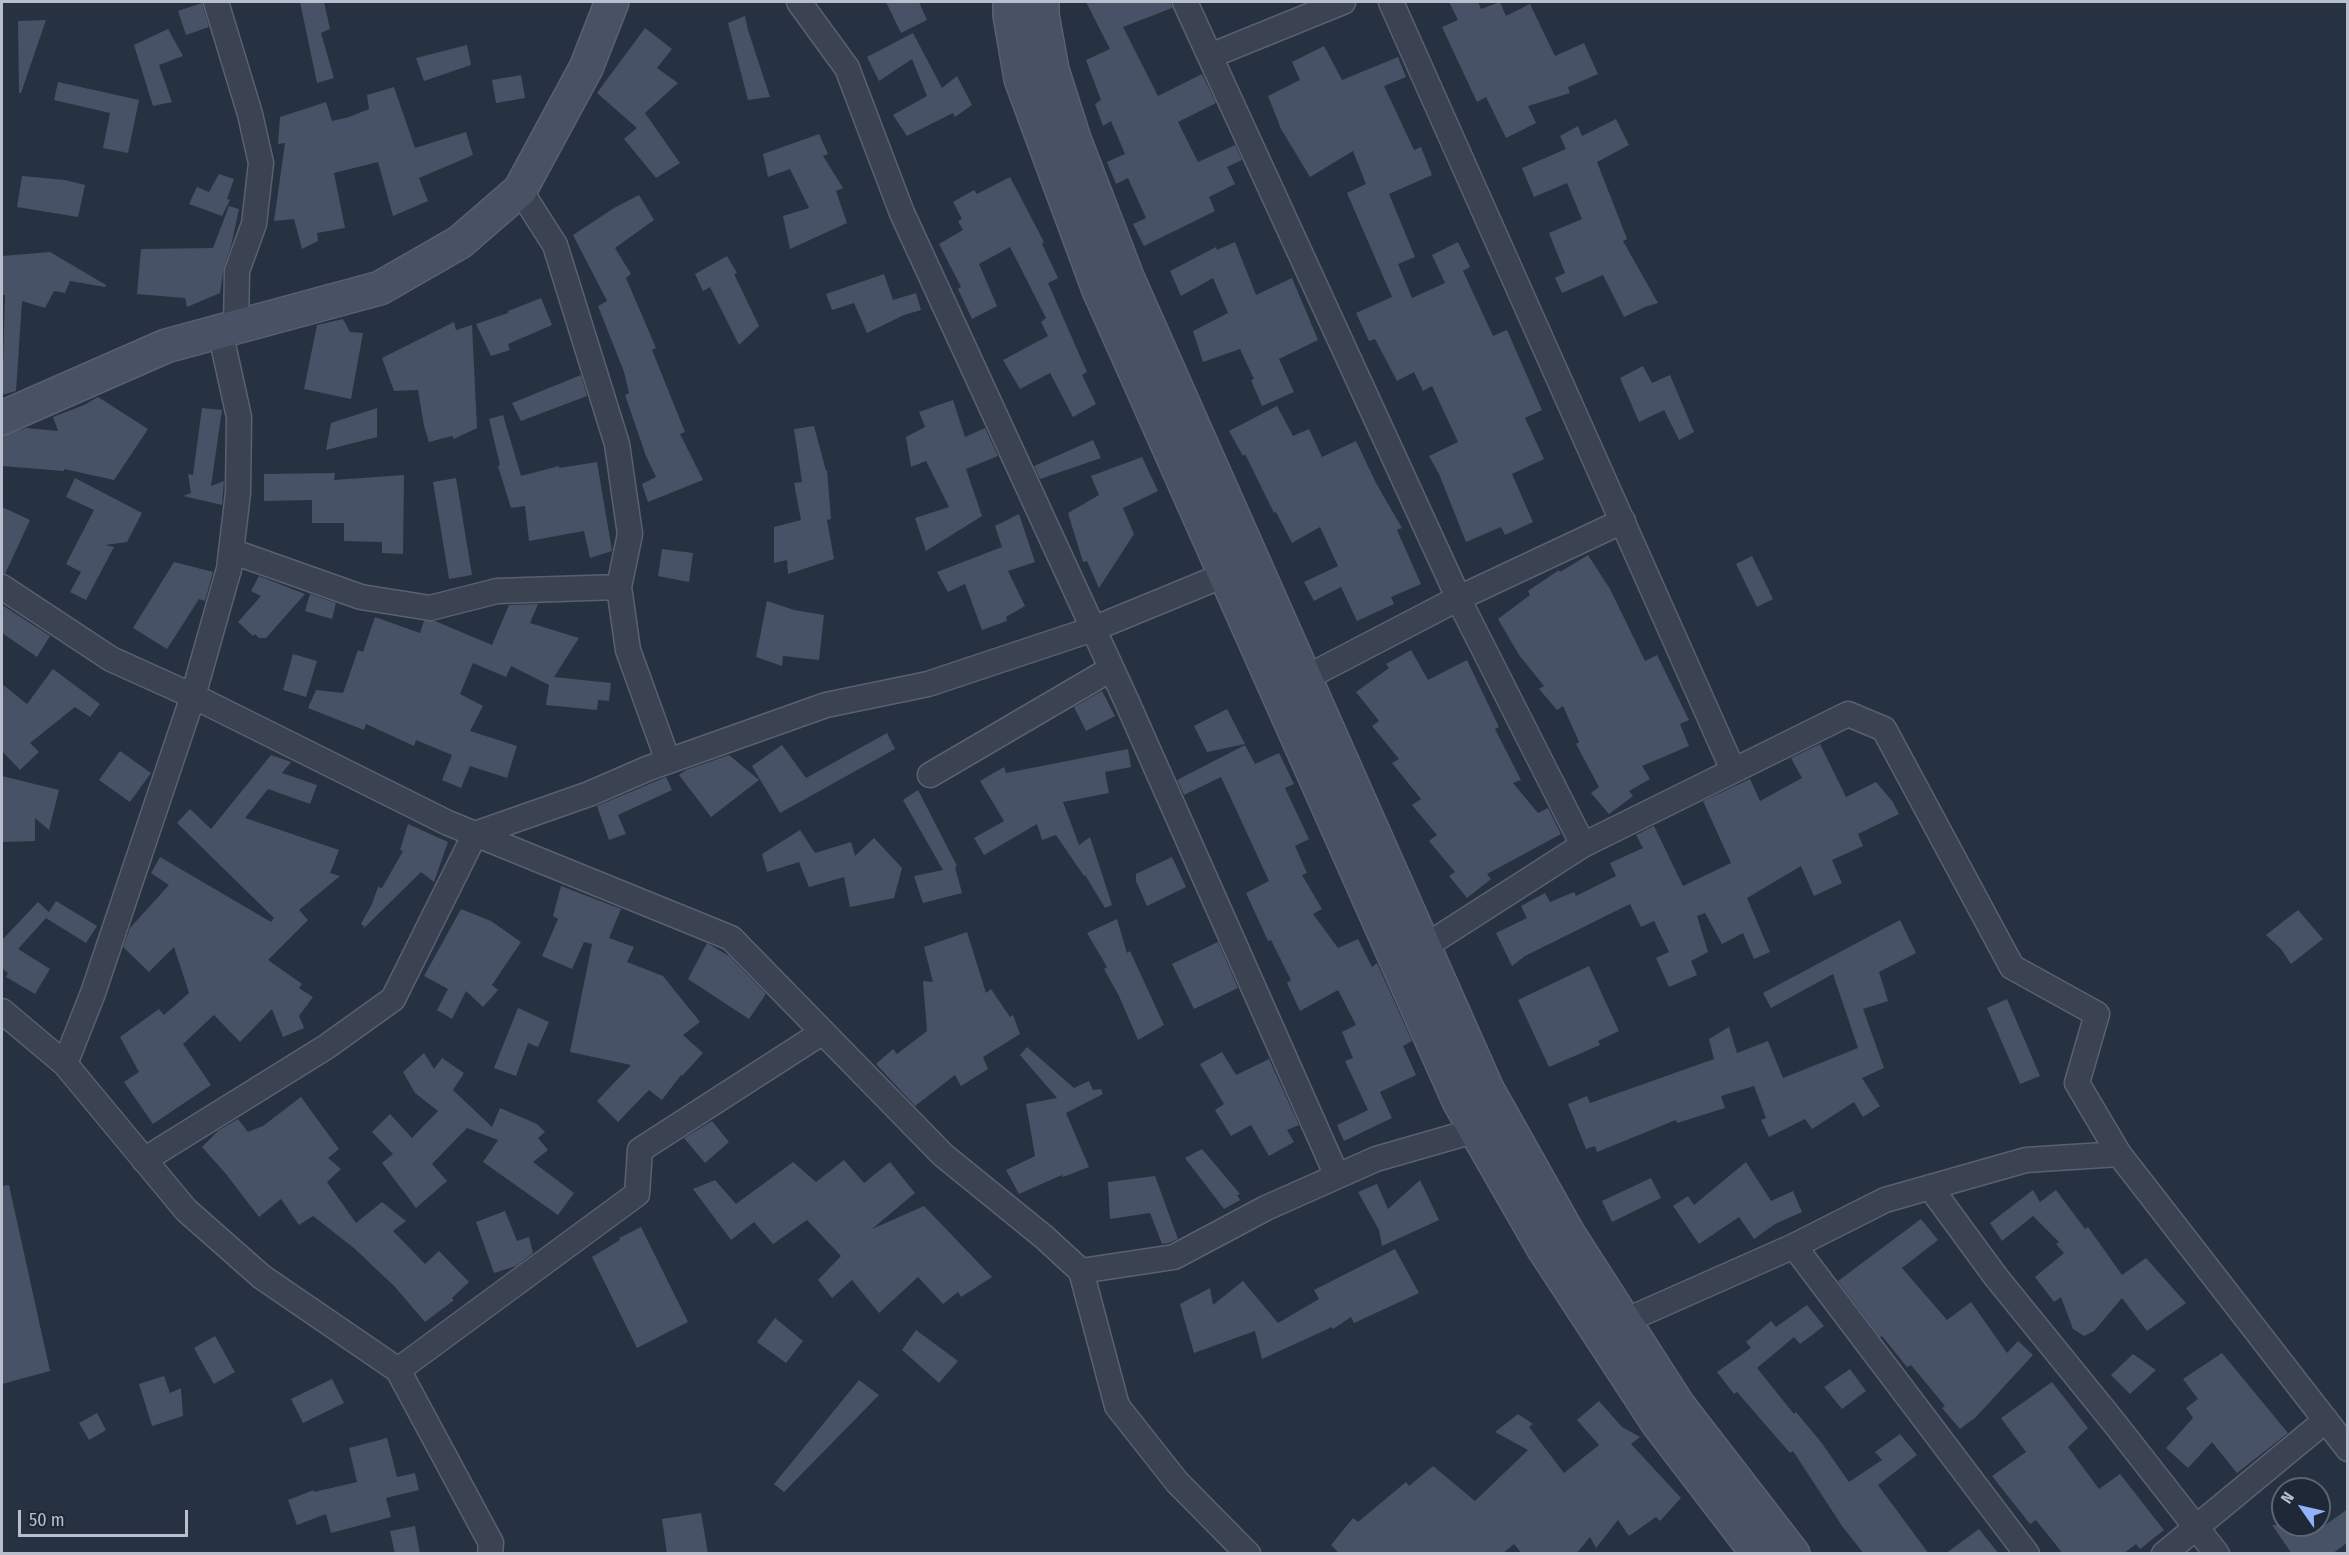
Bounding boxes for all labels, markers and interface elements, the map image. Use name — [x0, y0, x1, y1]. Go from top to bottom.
north arrow — [2271, 1477, 2331, 1537]
text: N — [2277, 1488, 2298, 1507]
scale bar — [21, 1498, 190, 1536]
text: 50 m — [29, 1509, 65, 1531]

